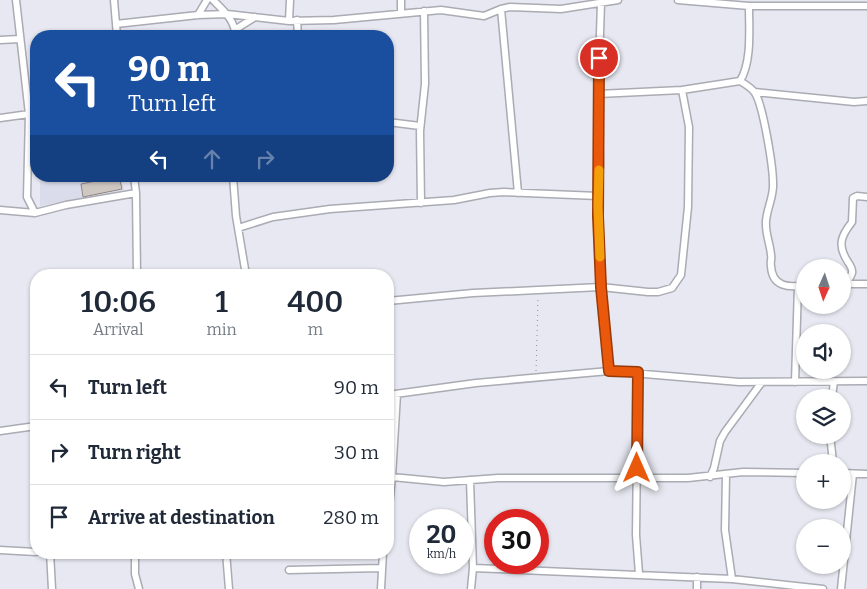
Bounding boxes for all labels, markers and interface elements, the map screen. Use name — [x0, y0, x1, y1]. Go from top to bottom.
pin — [578, 37, 620, 79]
icon: arrive — [585, 44, 613, 72]
text: 90 m — [128, 48, 211, 90]
icon: left — [45, 50, 110, 115]
text: Turn left — [128, 90, 216, 117]
icon: left — [145, 145, 173, 173]
icon: ahead — [198, 145, 226, 173]
icon: right — [251, 145, 279, 173]
north arrow — [796, 259, 851, 314]
map controls — [796, 259, 851, 574]
text: 10:06 — [81, 284, 156, 320]
text: 1 — [215, 284, 228, 320]
text: 400 — [287, 284, 343, 320]
text: Arrival — [93, 320, 144, 339]
text: min — [206, 320, 237, 339]
text: m — [308, 320, 323, 339]
button: sound — [796, 324, 851, 379]
icon: left — [45, 373, 73, 401]
text: Turn left — [88, 376, 167, 399]
text: 90 m — [334, 376, 379, 399]
button: layers — [796, 389, 851, 444]
icon: right — [45, 438, 73, 466]
text: Turn right — [88, 441, 181, 464]
text: 30 m — [334, 441, 379, 464]
position arrow — [610, 441, 662, 493]
button: + — [796, 454, 851, 509]
icon: arrive — [45, 503, 73, 531]
text: Arrive at destination — [88, 506, 275, 529]
text: 280 m — [323, 506, 379, 529]
speed limit sign: 30 — [484, 509, 549, 574]
button: − — [796, 519, 851, 574]
text: 20 — [427, 520, 456, 550]
text: km/h — [427, 547, 456, 561]

